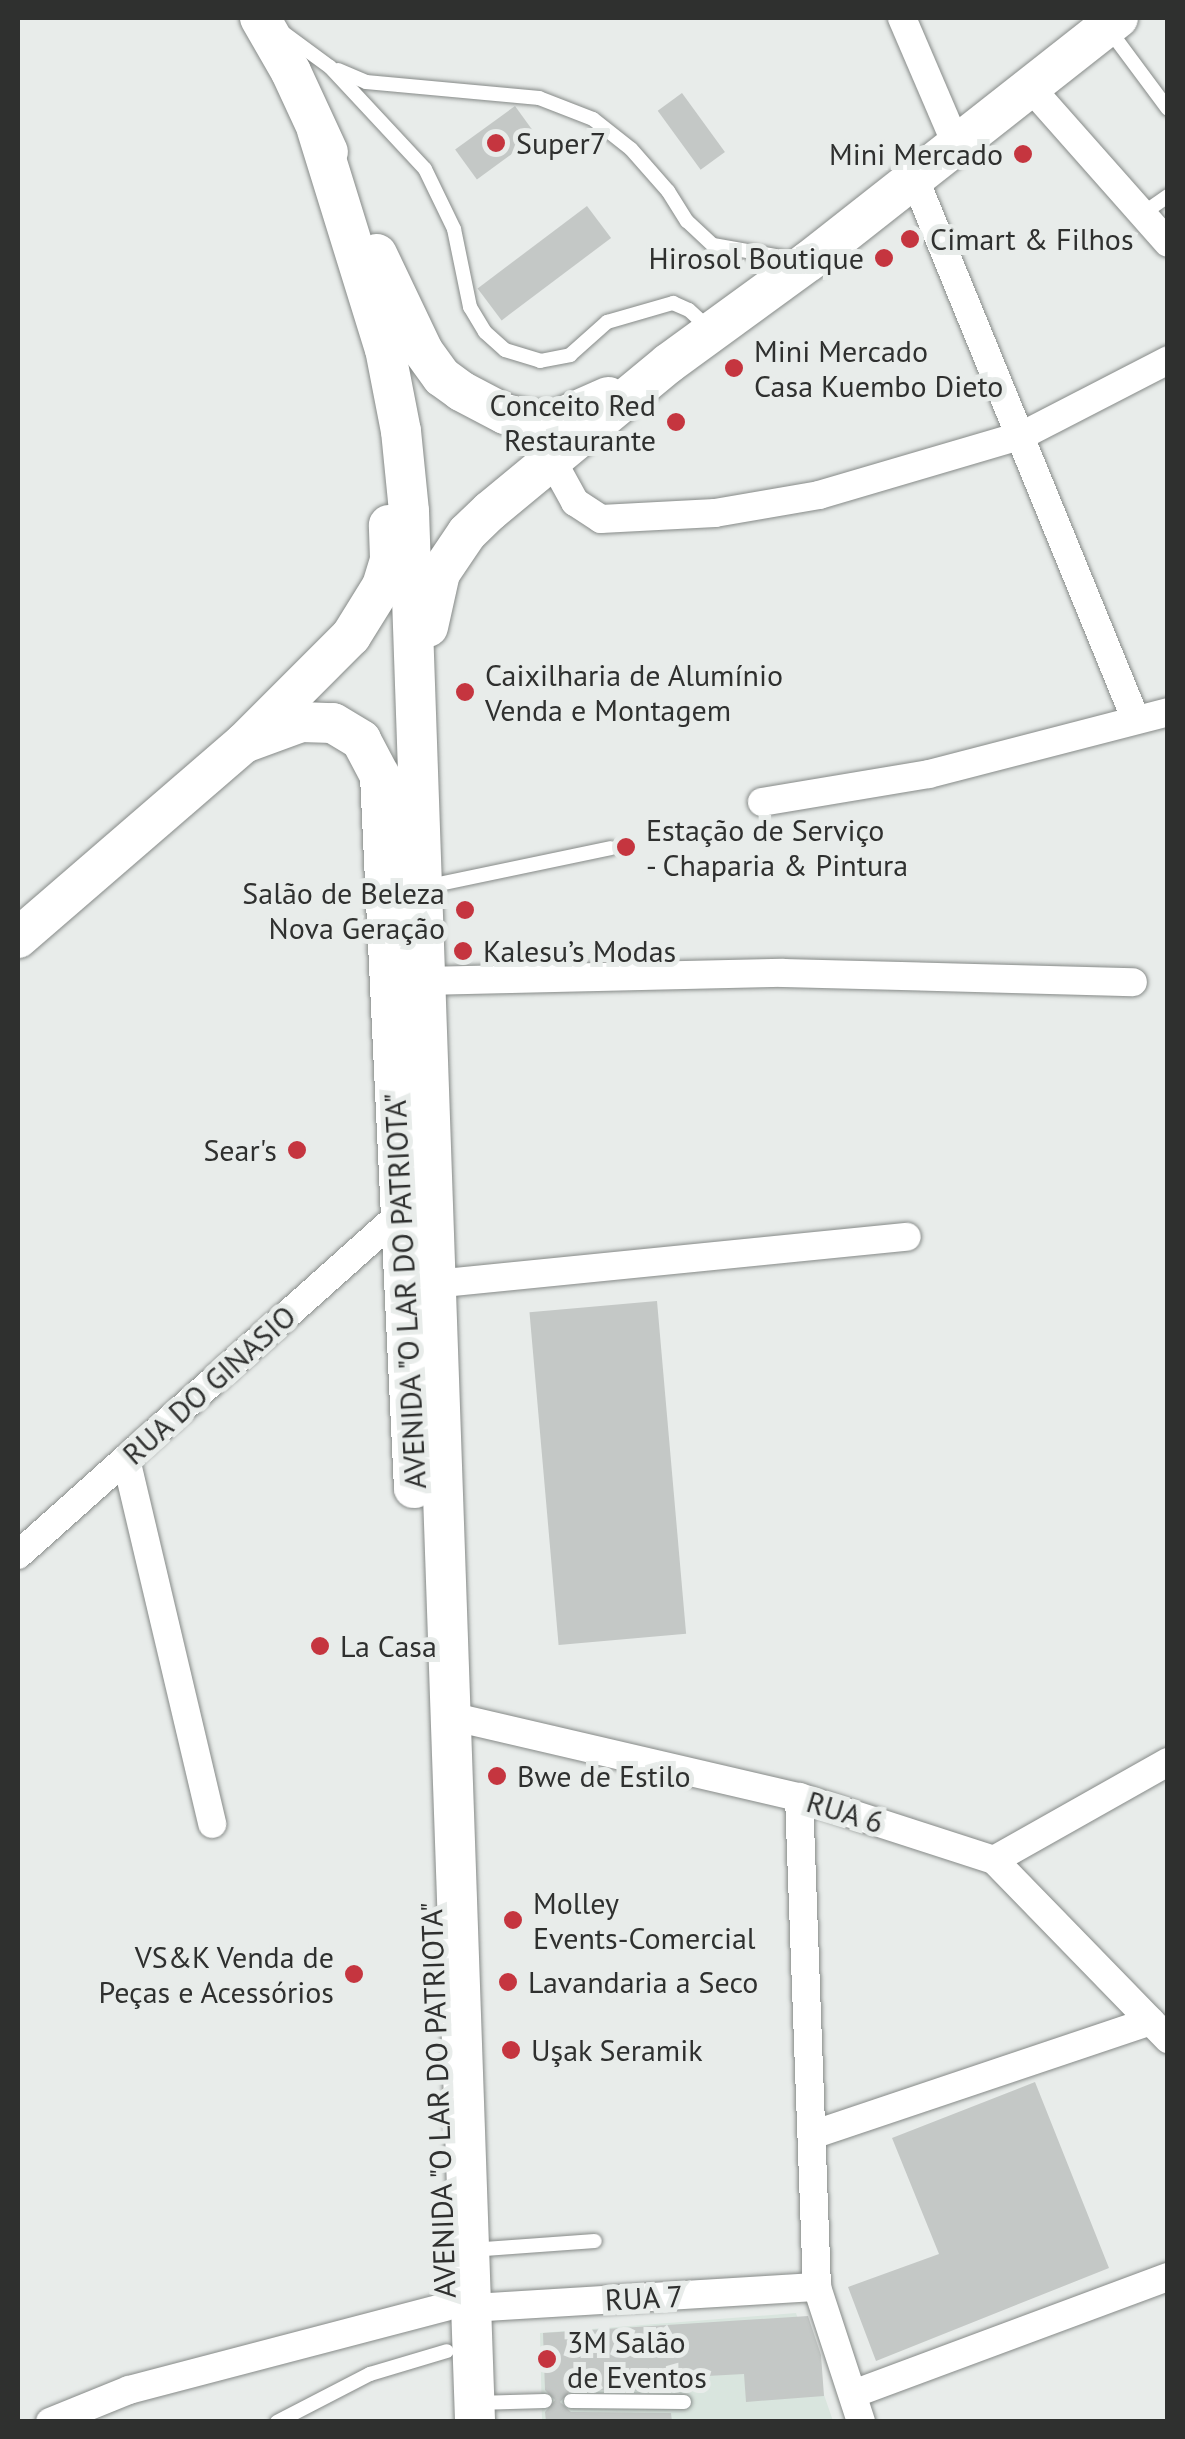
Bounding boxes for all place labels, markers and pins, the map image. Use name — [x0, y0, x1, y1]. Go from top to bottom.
place label: Super7 — [516, 125, 606, 161]
marker: Super7 — [485, 132, 507, 154]
place label: Mini Mercado — [829, 136, 1003, 172]
marker: Mini Mercado — [1012, 143, 1034, 165]
place label: Cimart & Filhos — [930, 221, 1134, 257]
marker: Cimart & Filhos — [899, 228, 921, 250]
place label: Hirosol Boutique — [649, 240, 864, 276]
marker: Hirosol Boutique — [873, 247, 895, 269]
place label: Mini Mercado Casa Kuembo Dieto — [754, 333, 1003, 404]
marker: Mini Mercado Casa Kuembo Dieto — [723, 357, 745, 379]
place label: Conceito Red Restaurante — [490, 387, 656, 458]
marker: Conceito Red Restaurante — [665, 411, 687, 433]
place label: Caixilharia de Alumínio Venda e Montagem — [485, 657, 784, 728]
marker: Caixilharia de Alumínio Venda e Montagem — [454, 681, 476, 703]
place label: Estação de Serviço - Chaparia & Pintura — [646, 812, 911, 882]
marker: Estação de Serviço - Chaparia & Pintura — [615, 836, 637, 858]
place label: Salão de Beleza Nova Geração — [242, 875, 445, 946]
marker: Salão de Beleza Nova Geração — [454, 899, 476, 921]
place label: Kalesu’s Modas — [483, 933, 676, 969]
marker: Kalesu’s Modas — [452, 940, 474, 962]
place label: Sear's — [203, 1132, 277, 1168]
marker: Sear's — [286, 1139, 308, 1161]
place label: La Casa — [340, 1628, 437, 1664]
marker: La Casa — [309, 1635, 331, 1657]
place label: Bwe de Estilo — [517, 1758, 691, 1794]
marker: Bwe de Estilo — [486, 1765, 508, 1787]
place label: Molley Events-Comercial — [533, 1885, 756, 1956]
marker: Molley Events-Comercial — [502, 1909, 524, 1931]
place label: VS&K Venda de Peças e Acessórios — [98, 1939, 334, 2010]
marker: VS&K Venda de Peças e Acessórios — [343, 1963, 365, 1985]
place label: Lavandaria a Seco — [528, 1964, 758, 2000]
marker: Lavandaria a Seco — [497, 1971, 519, 1993]
place label: Uşak Seramik — [531, 2032, 703, 2068]
marker: Uşak Seramik — [500, 2039, 522, 2061]
place label: 3M Salão de Eventos — [567, 2324, 707, 2394]
marker: 3M Salão de Eventos — [536, 2348, 558, 2370]

